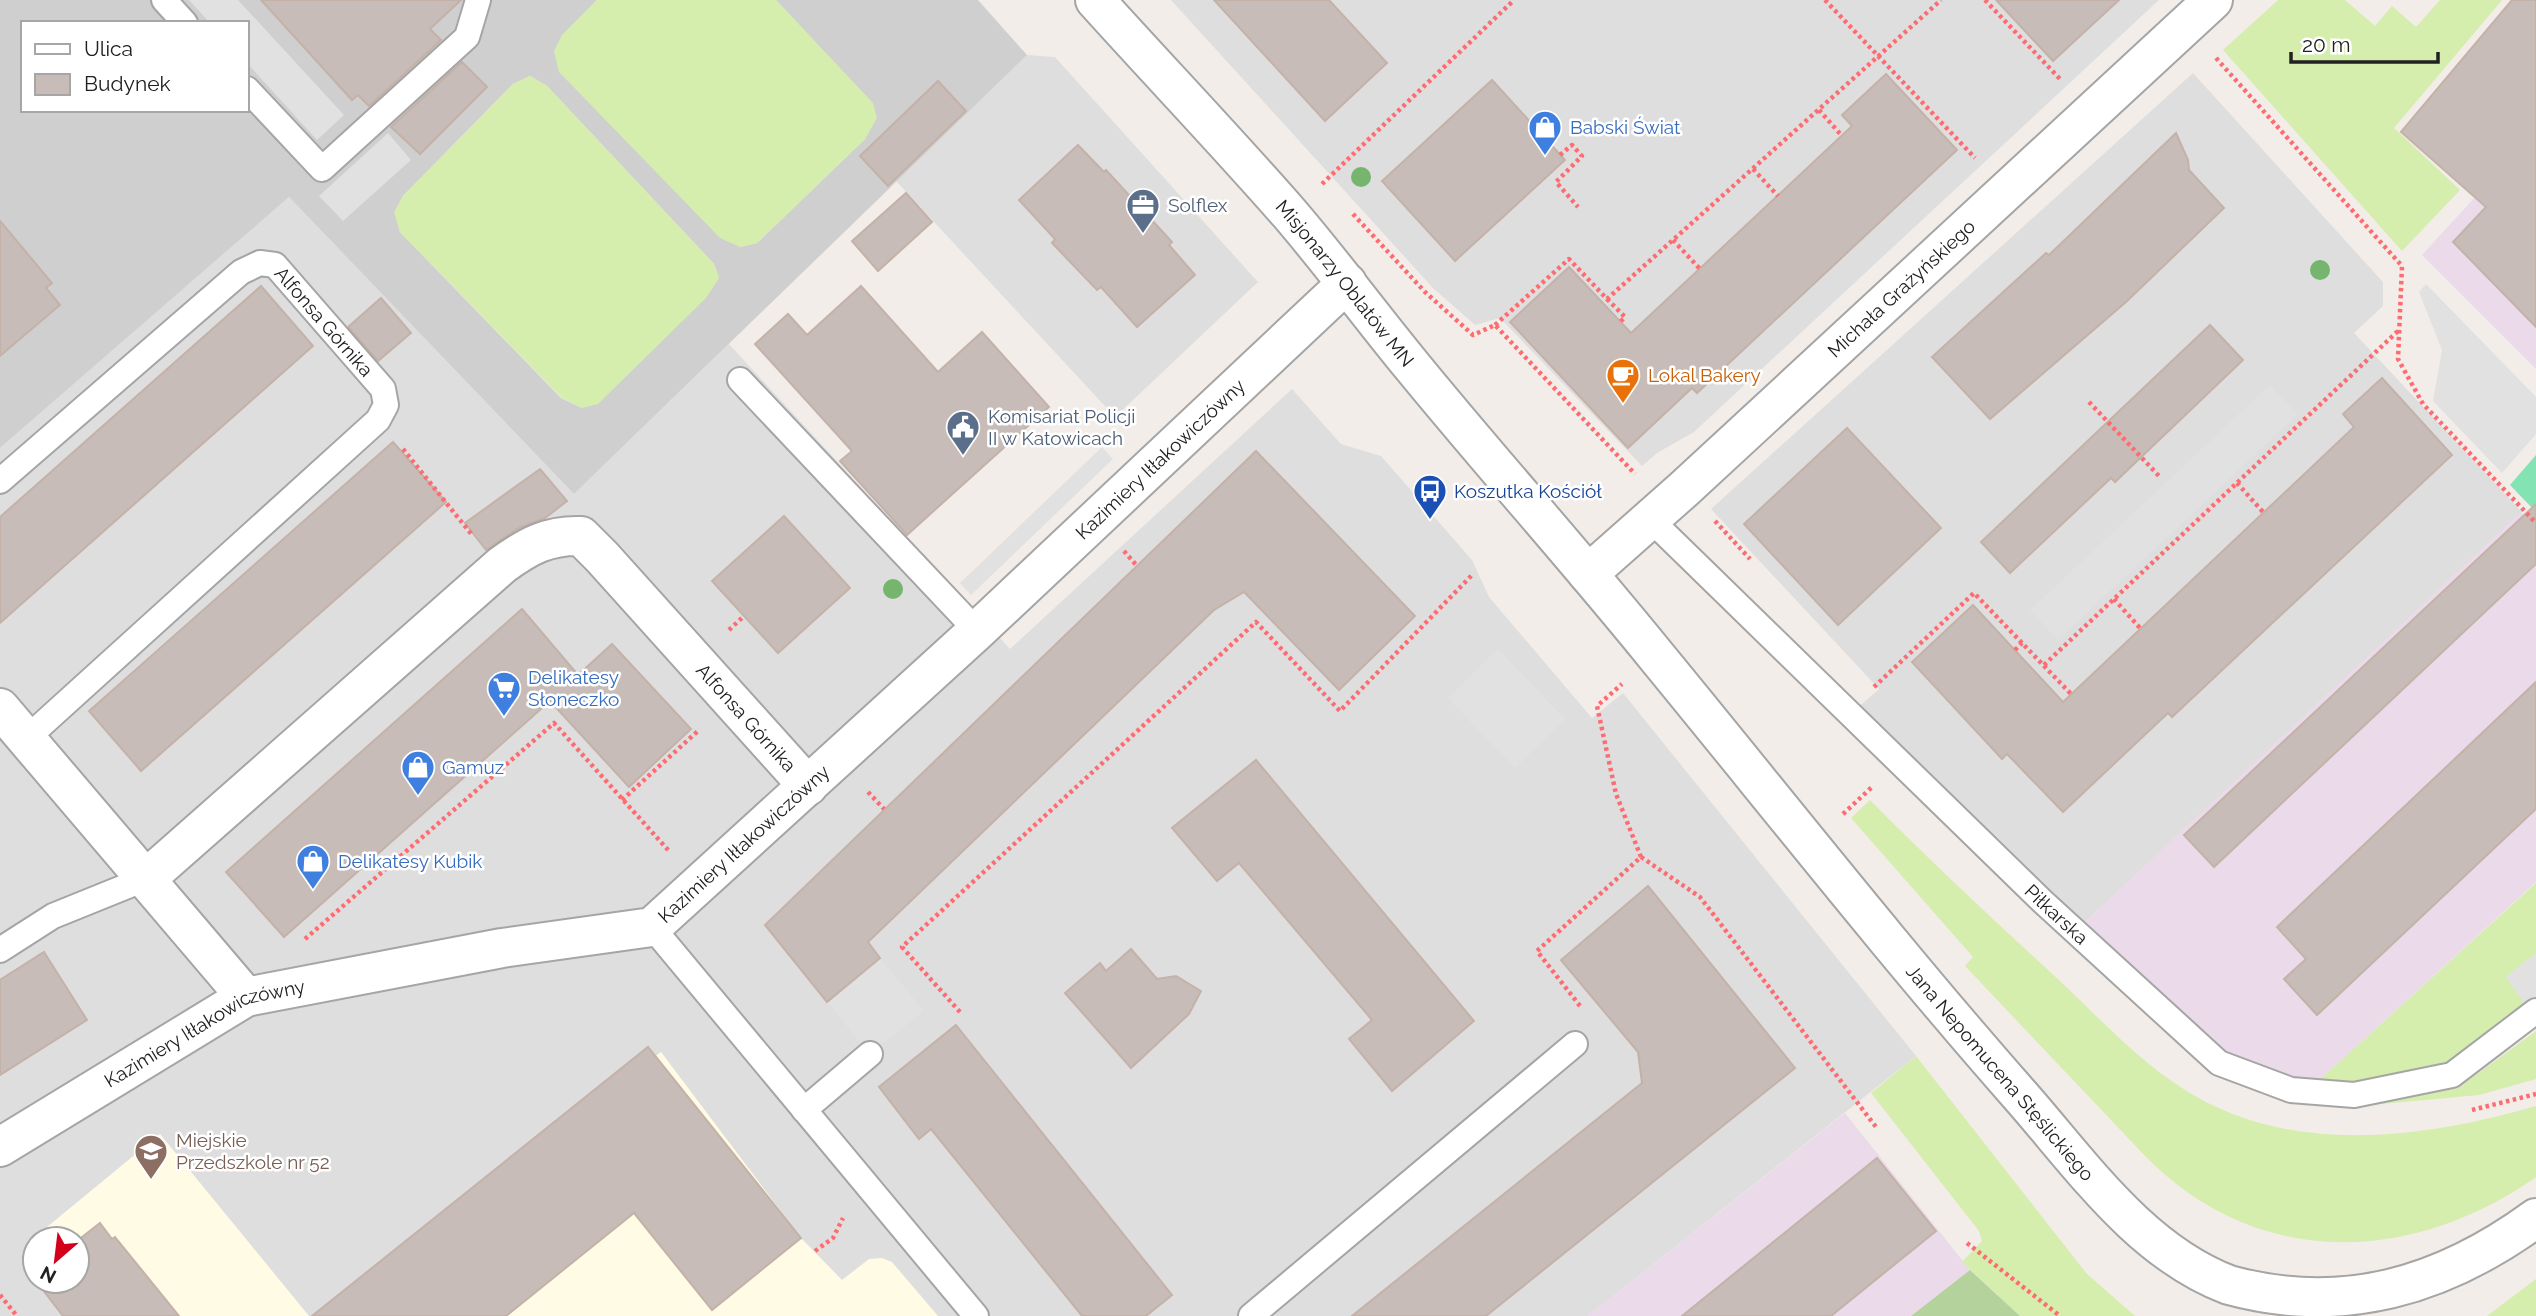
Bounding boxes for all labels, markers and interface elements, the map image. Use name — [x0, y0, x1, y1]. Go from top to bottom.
legend — [21, 21, 248, 112]
scale bar — [2291, 21, 2438, 65]
text: 20 m — [2302, 32, 2350, 57]
text: Ulica — [84, 36, 133, 61]
text: Budynek — [84, 71, 171, 96]
shop icon: Babski Świat — [1526, 108, 1564, 157]
place label: Babski Świat — [1570, 116, 1681, 138]
office icon: Solflex — [1124, 186, 1162, 235]
place label: Solflex — [1168, 194, 1228, 216]
street label: Misjonarzy Oblatów MN — [1272, 195, 1419, 371]
street label: Michała Grażyńskiego — [1823, 215, 1979, 362]
street label: Alfonsa Górnika — [271, 262, 378, 381]
cafe icon: Lokal Bakery — [1604, 356, 1642, 405]
place label: Lokal Bakery — [1648, 364, 1761, 386]
street label: Kazimiery Iłłakowiczówny — [1071, 374, 1249, 544]
place label: Komisariat Policji II w Katowicach — [988, 405, 1135, 449]
public building icon: Komisariat Policji II w Katowicach — [944, 408, 982, 457]
bus stop icon: Koszutka Kościół — [1411, 472, 1449, 521]
place label: Koszutka Kościół — [1454, 480, 1602, 502]
street label: Alfonsa Górnika — [692, 659, 801, 776]
place label: Delikatesy Słoneczko — [528, 666, 619, 710]
supermarket icon: Delikatesy Słoneczko — [485, 669, 523, 718]
shop icon: Gamuz — [399, 748, 437, 797]
place label: Gamuz — [442, 756, 504, 778]
street label: Kazimiery Iłłakowiczówny — [653, 760, 834, 927]
shop icon: Delikatesy Kubik — [294, 842, 332, 891]
place label: Delikatesy Kubik — [338, 850, 482, 872]
street label: Piłkarska — [2020, 880, 2093, 949]
street label: Jana Nepomucena Stęślickiego — [1902, 960, 2099, 1185]
street label: Kazimiery Iłłakowiczówny — [100, 975, 307, 1092]
place label: Miejskie Przedszkole nr 52 — [176, 1129, 330, 1173]
school or university icon: Miejskie Przedszkole nr 52 — [132, 1132, 170, 1181]
north arrow — [21, 1225, 91, 1295]
text: N — [36, 1262, 60, 1288]

